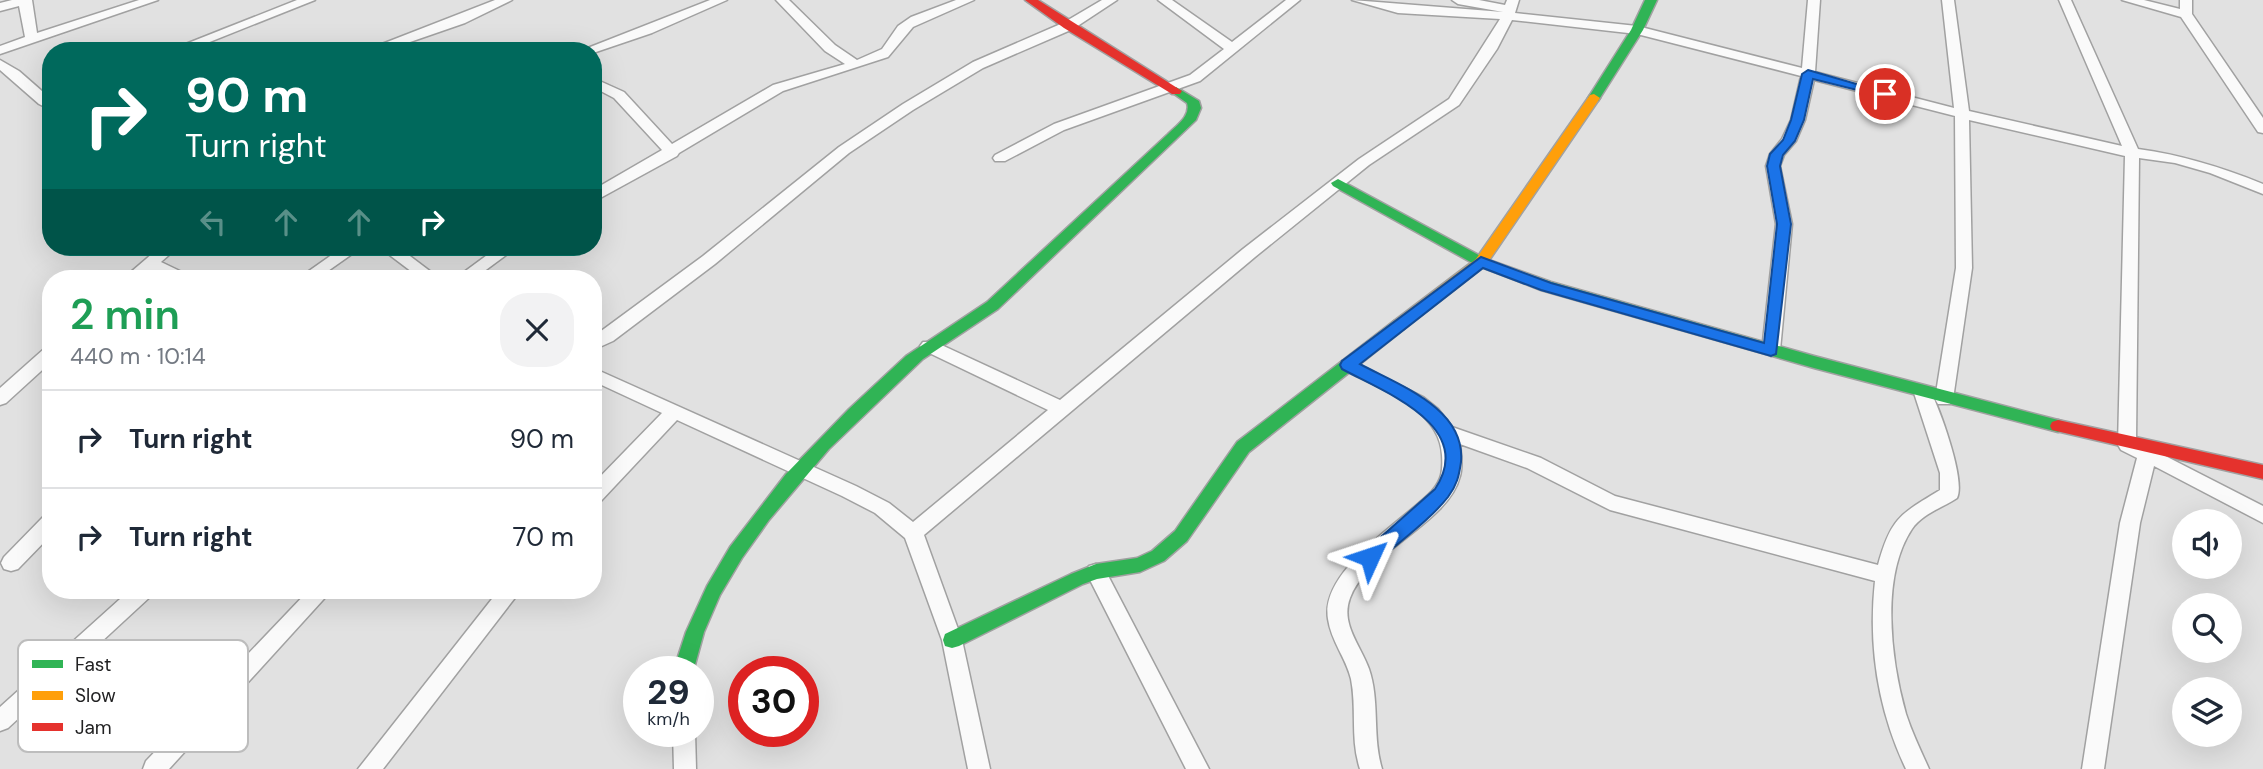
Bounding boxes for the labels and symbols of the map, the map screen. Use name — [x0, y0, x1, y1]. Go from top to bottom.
pin — [1855, 64, 1915, 124]
position arrow — [1333, 520, 1407, 594]
legend — [18, 640, 248, 752]
text: Fast — [75, 652, 111, 677]
speed limit sign: 30 — [728, 656, 819, 747]
text: Slow — [75, 683, 116, 708]
text: Jam — [75, 715, 112, 740]

